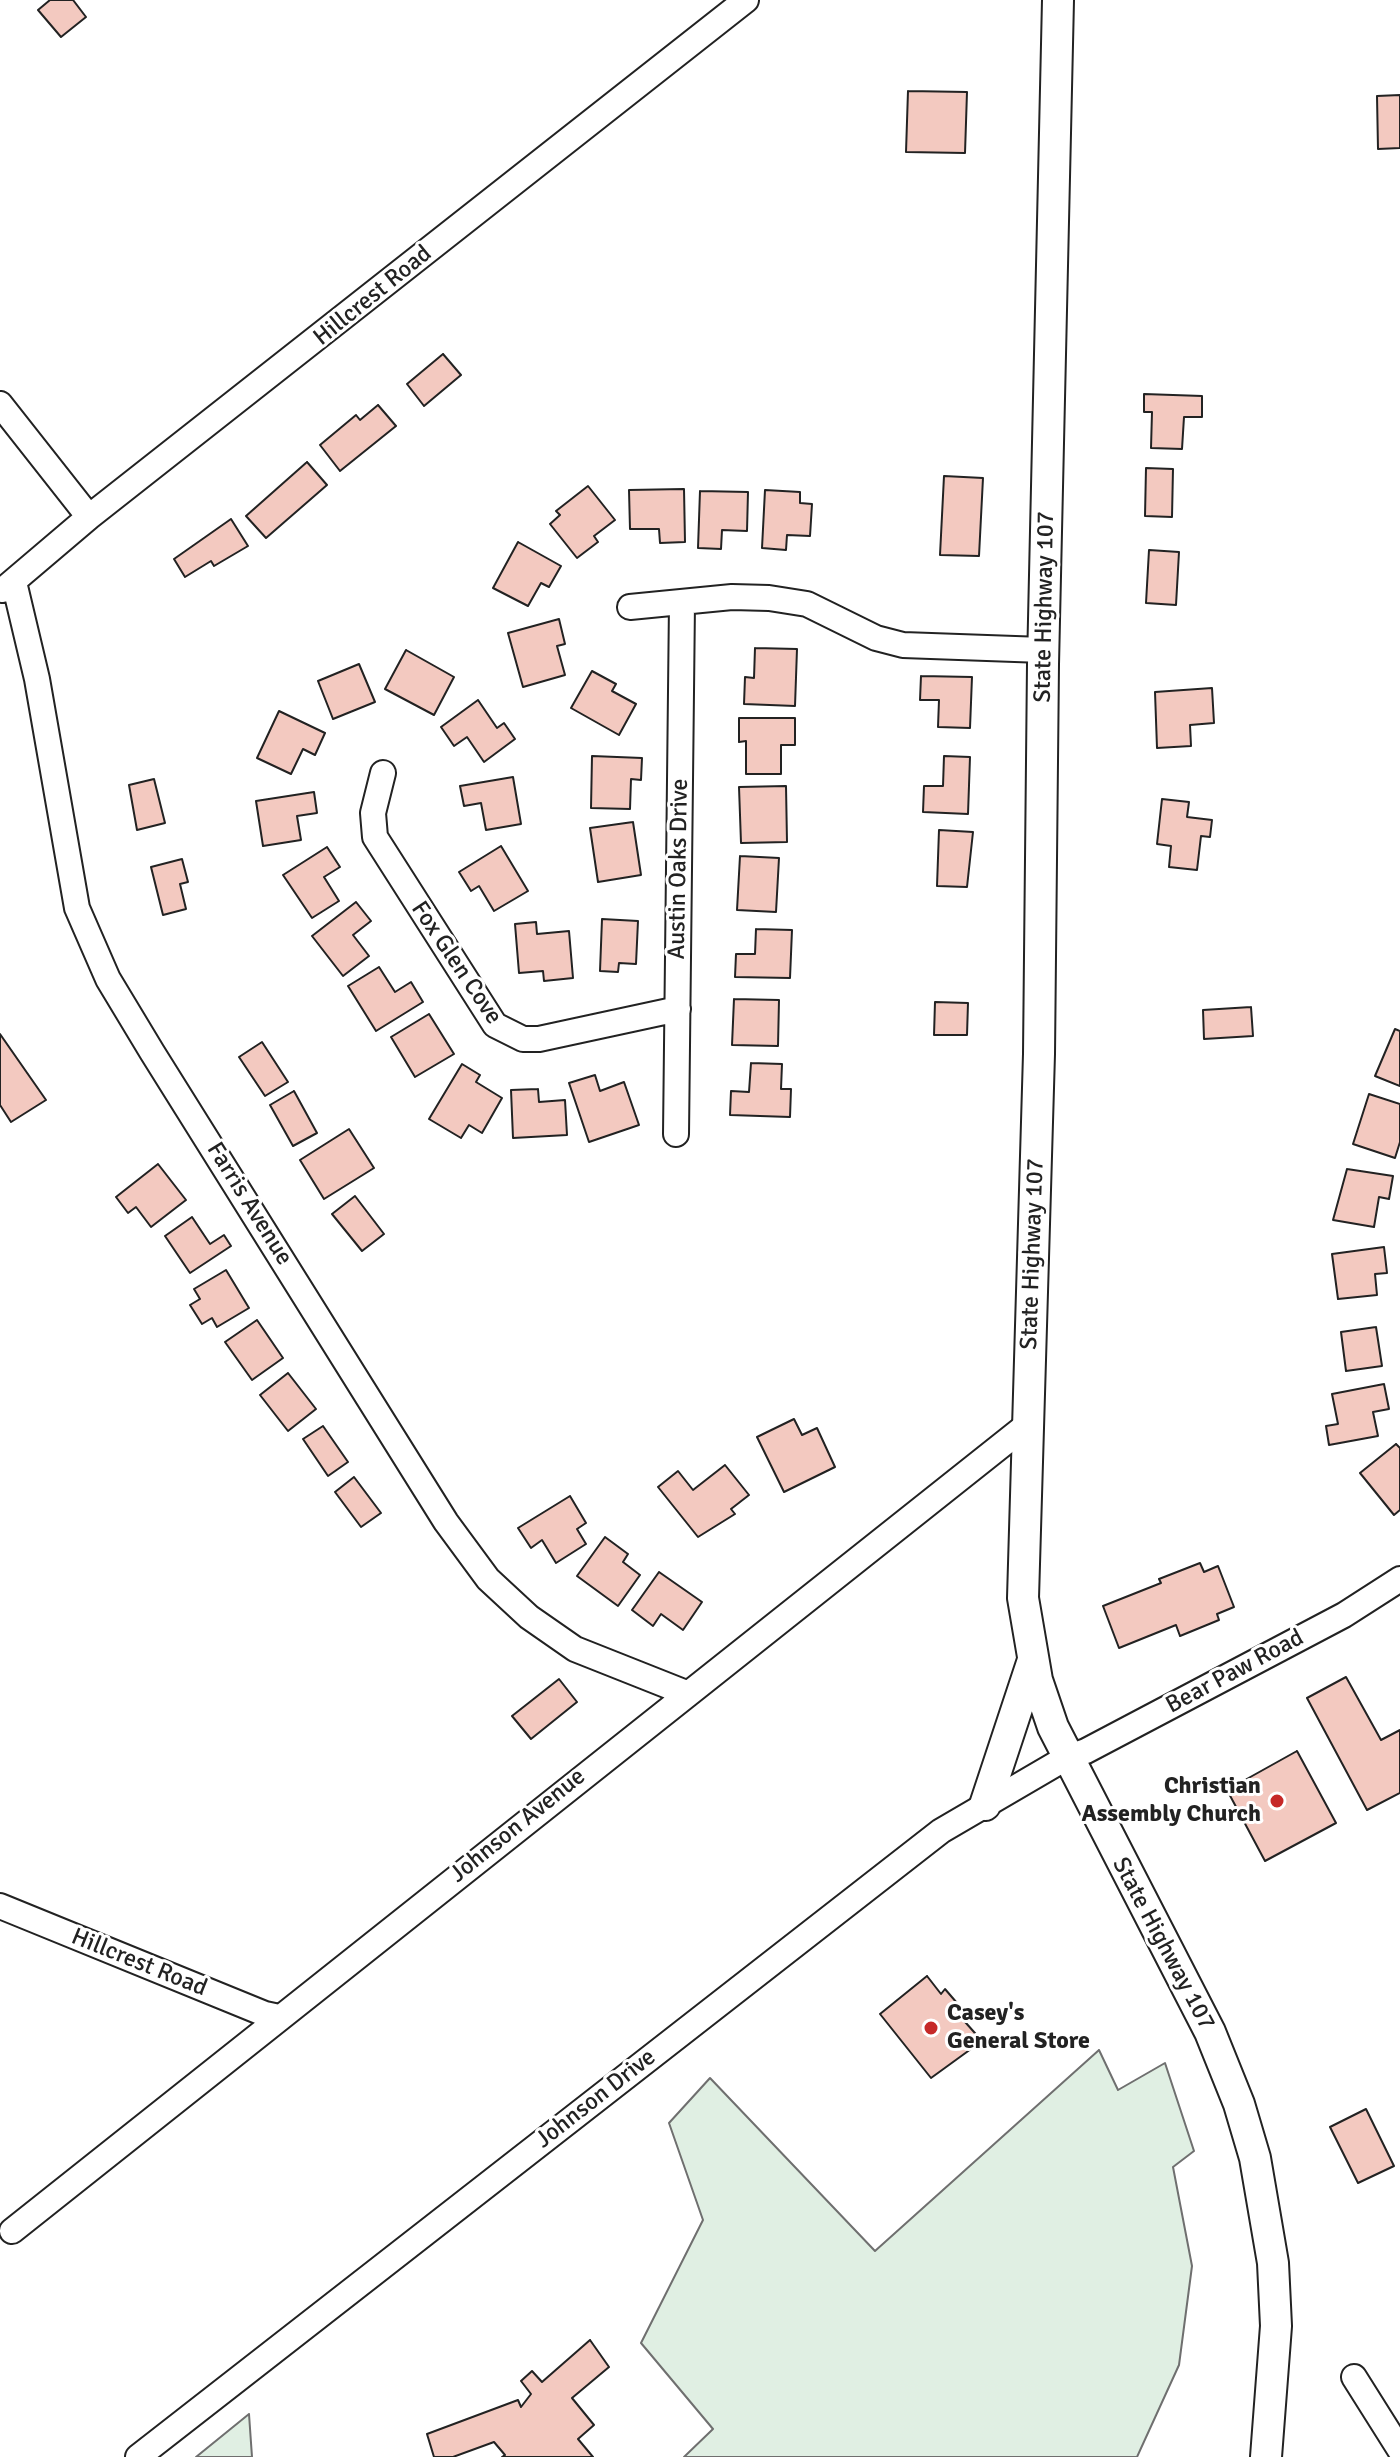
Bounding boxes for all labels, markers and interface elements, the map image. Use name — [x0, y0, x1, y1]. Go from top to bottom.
street label: Hillcrest Road — [308, 240, 438, 352]
street label: State Highway 107 — [1029, 511, 1061, 703]
street label: Austin Oaks Drive — [663, 778, 695, 960]
street label: Fox Glen Cove — [404, 896, 508, 1030]
street label: Farris Avenue — [200, 1137, 298, 1271]
street label: State Highway 107 — [1015, 1158, 1051, 1350]
street label: Bear Paw Road — [1161, 1624, 1309, 1720]
street label: Johnson Avenue — [445, 1763, 591, 1889]
place label: Christian Assembly Church — [1081, 1773, 1261, 1829]
marker: Christian Assembly Church — [1268, 1792, 1286, 1810]
street label: State Highway 107 — [1105, 1853, 1221, 2035]
street label: Hillcrest Road — [67, 1923, 211, 2003]
place label: Casey's General Store — [947, 2000, 1090, 2056]
marker: Casey's General Store — [922, 2019, 940, 2037]
street label: Johnson Drive — [530, 2043, 662, 2155]

